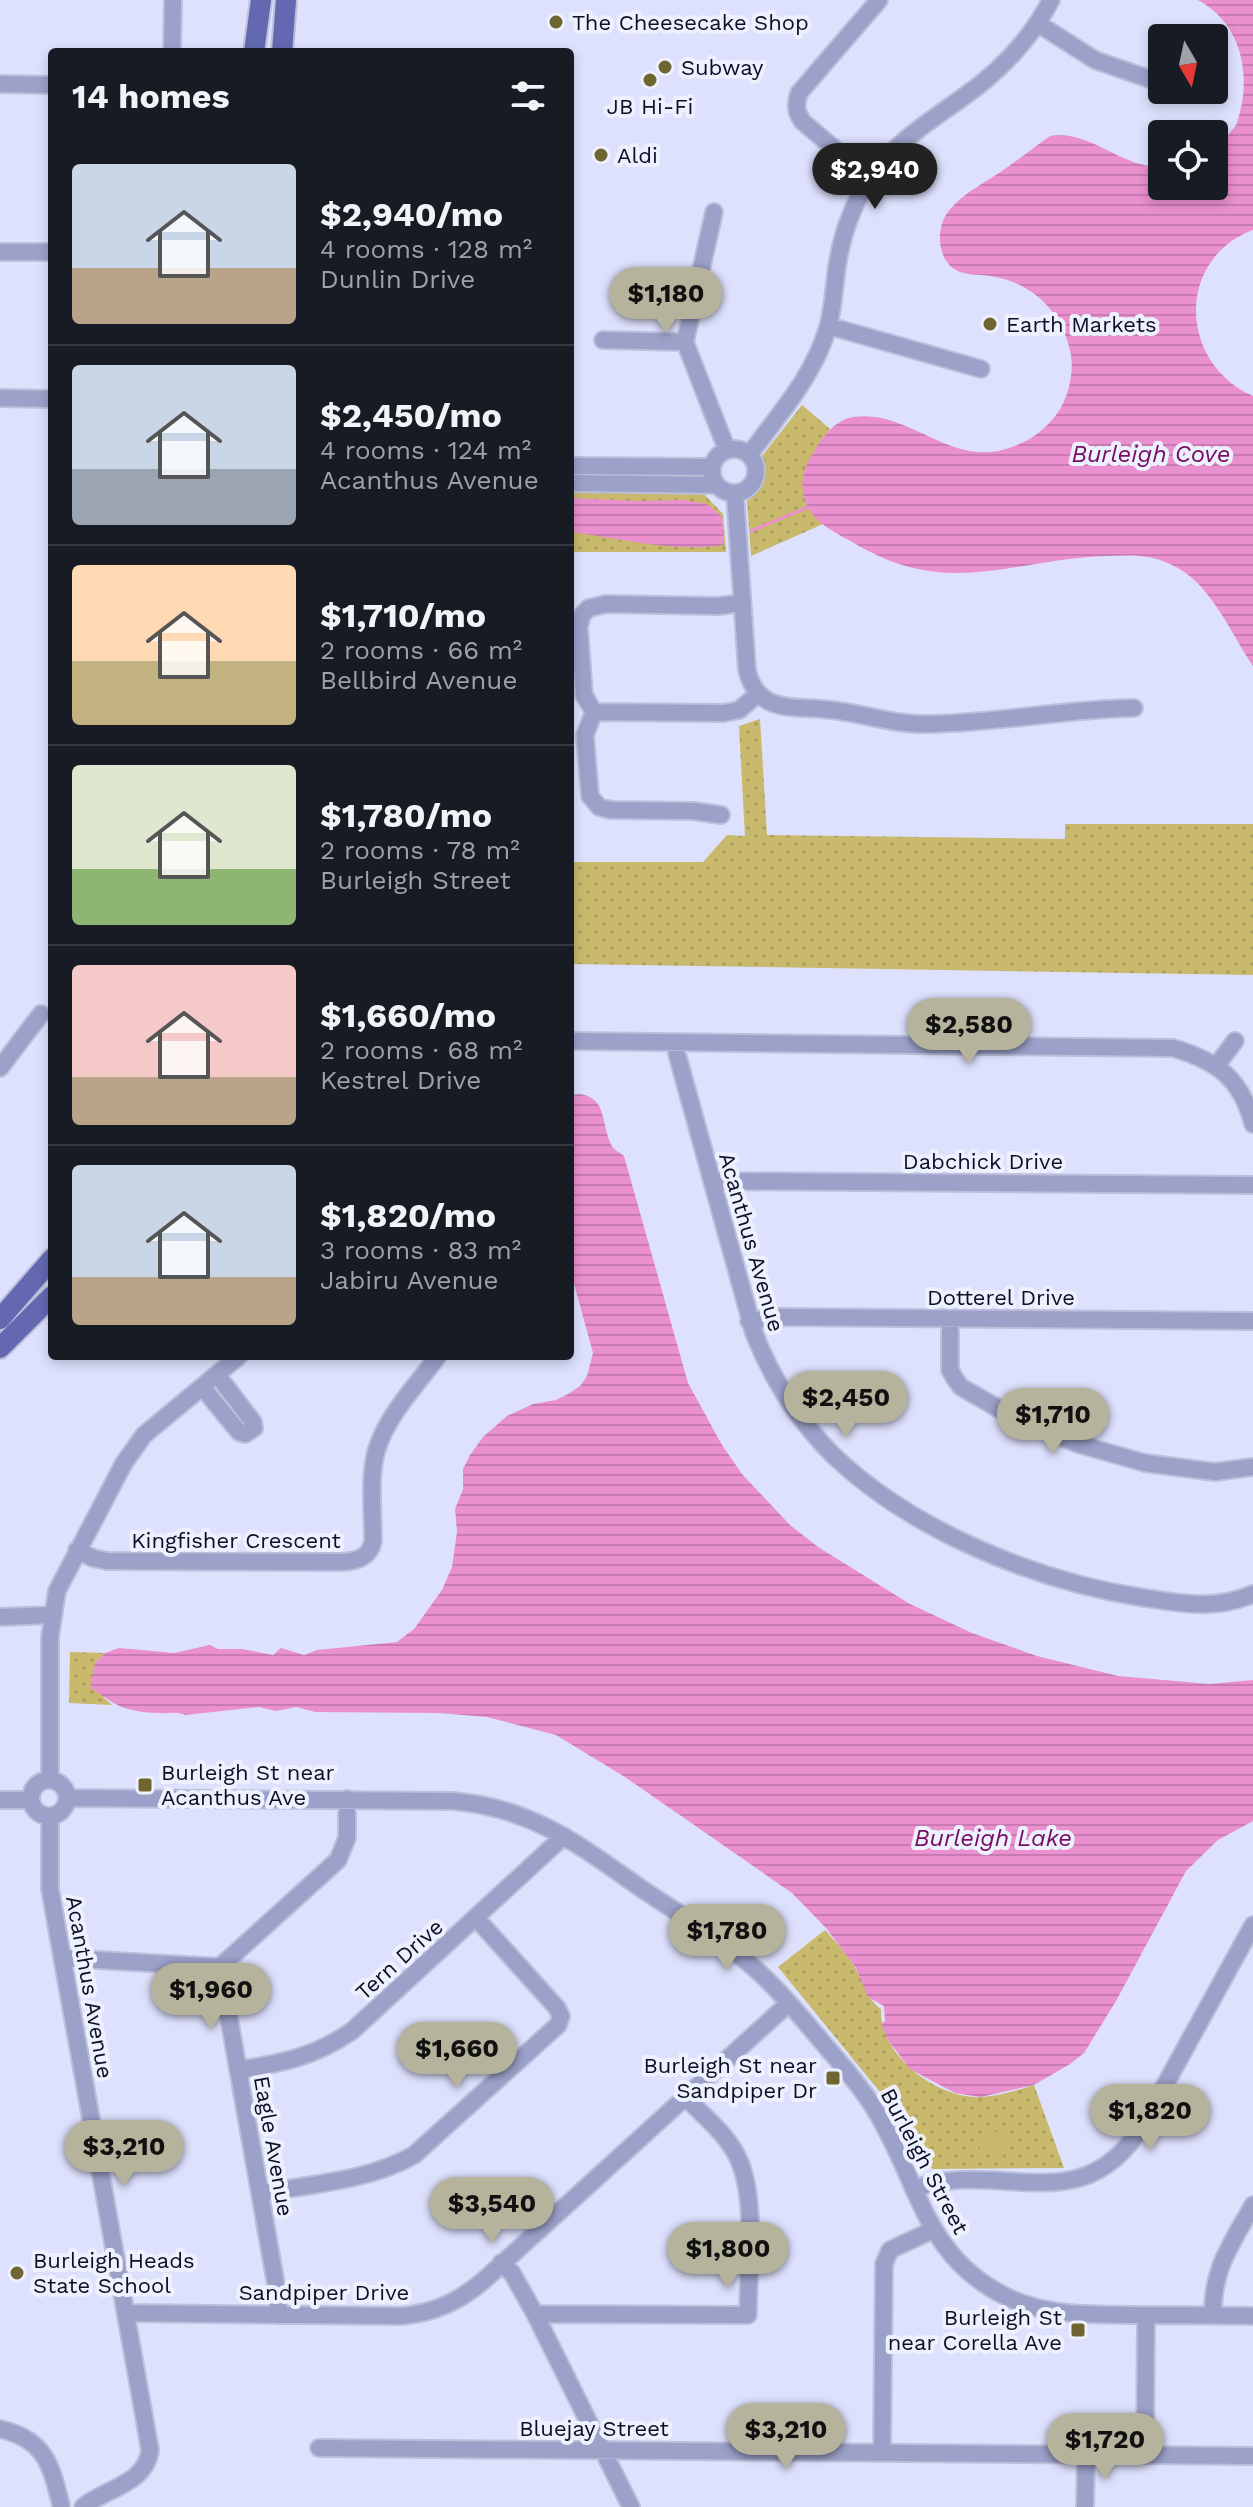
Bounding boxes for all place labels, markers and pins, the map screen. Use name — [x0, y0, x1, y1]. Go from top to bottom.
place label: The Cheesecake Shop — [572, 10, 809, 35]
marker: The Cheesecake Shop — [547, 13, 565, 31]
place label: Subway — [681, 55, 764, 80]
marker: Subway — [656, 58, 674, 76]
marker: JB Hi-Fi — [641, 71, 659, 89]
place label: JB Hi-Fi — [607, 94, 693, 119]
place label: Aldi — [617, 143, 658, 168]
pin: $2,940 — [810, 143, 940, 211]
marker: Aldi — [592, 146, 610, 164]
pin: $1,180 — [601, 267, 731, 335]
place label: Earth Markets — [1006, 312, 1156, 337]
marker: Earth Markets — [981, 315, 999, 333]
pin: $2,580 — [904, 998, 1034, 1066]
pin: $2,450 — [781, 1371, 911, 1439]
pin: $1,710 — [988, 1388, 1118, 1456]
place label: Burleigh St near Acanthus Ave — [161, 1760, 335, 1810]
marker: Burleigh St near Acanthus Ave — [136, 1776, 154, 1794]
pin: $1,780 — [662, 1904, 792, 1972]
pin: $1,960 — [146, 1963, 276, 2031]
pin: $1,660 — [392, 2022, 522, 2090]
place label: Burleigh St near Sandpiper Dr — [643, 2053, 817, 2103]
marker: Burleigh St near Sandpiper Dr — [824, 2069, 842, 2087]
pin: $1,820 — [1085, 2084, 1215, 2152]
pin: $3,210 — [59, 2120, 189, 2188]
pin: $3,540 — [427, 2177, 557, 2245]
pin: $1,800 — [663, 2222, 793, 2290]
place label: Burleigh Heads State School — [33, 2248, 195, 2298]
marker: Burleigh Heads State School — [8, 2264, 26, 2282]
place label: Burleigh St near Corella Ave — [888, 2305, 1062, 2355]
marker: Burleigh St near Corella Ave — [1069, 2321, 1087, 2339]
pin: $3,210 — [721, 2403, 851, 2471]
pin: $1,720 — [1040, 2413, 1170, 2481]

